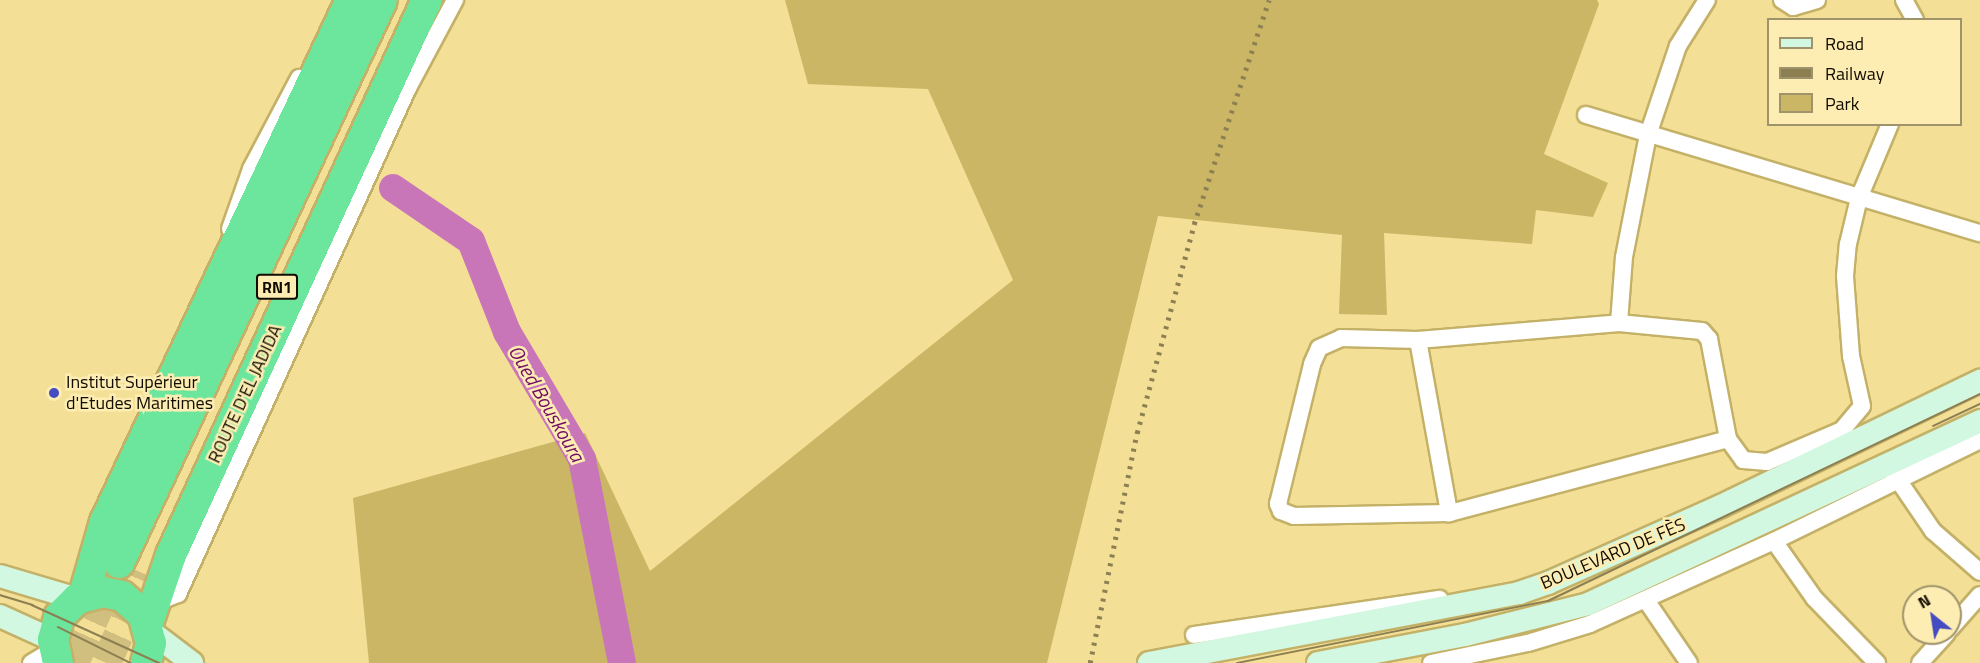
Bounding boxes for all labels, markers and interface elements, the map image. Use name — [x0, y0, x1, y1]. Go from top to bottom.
legend — [1767, 18, 1962, 126]
text: Road — [1825, 30, 1864, 57]
text: Railway — [1825, 60, 1884, 87]
text: Park — [1825, 90, 1859, 117]
road number: RN1 — [256, 274, 298, 300]
street label: ROUTE D'EL JADIDA — [204, 322, 286, 466]
water label: Oued Bouskoura — [504, 340, 590, 466]
place label: Institut Supérieur d'Etudes Maritimes — [66, 372, 213, 415]
marker: Institut Supérieur d'Etudes Maritimes — [47, 386, 61, 400]
street label: BOULEVARD DE FÈS — [1537, 514, 1689, 594]
north arrow — [1902, 585, 1962, 645]
text: N — [1913, 588, 1935, 614]

